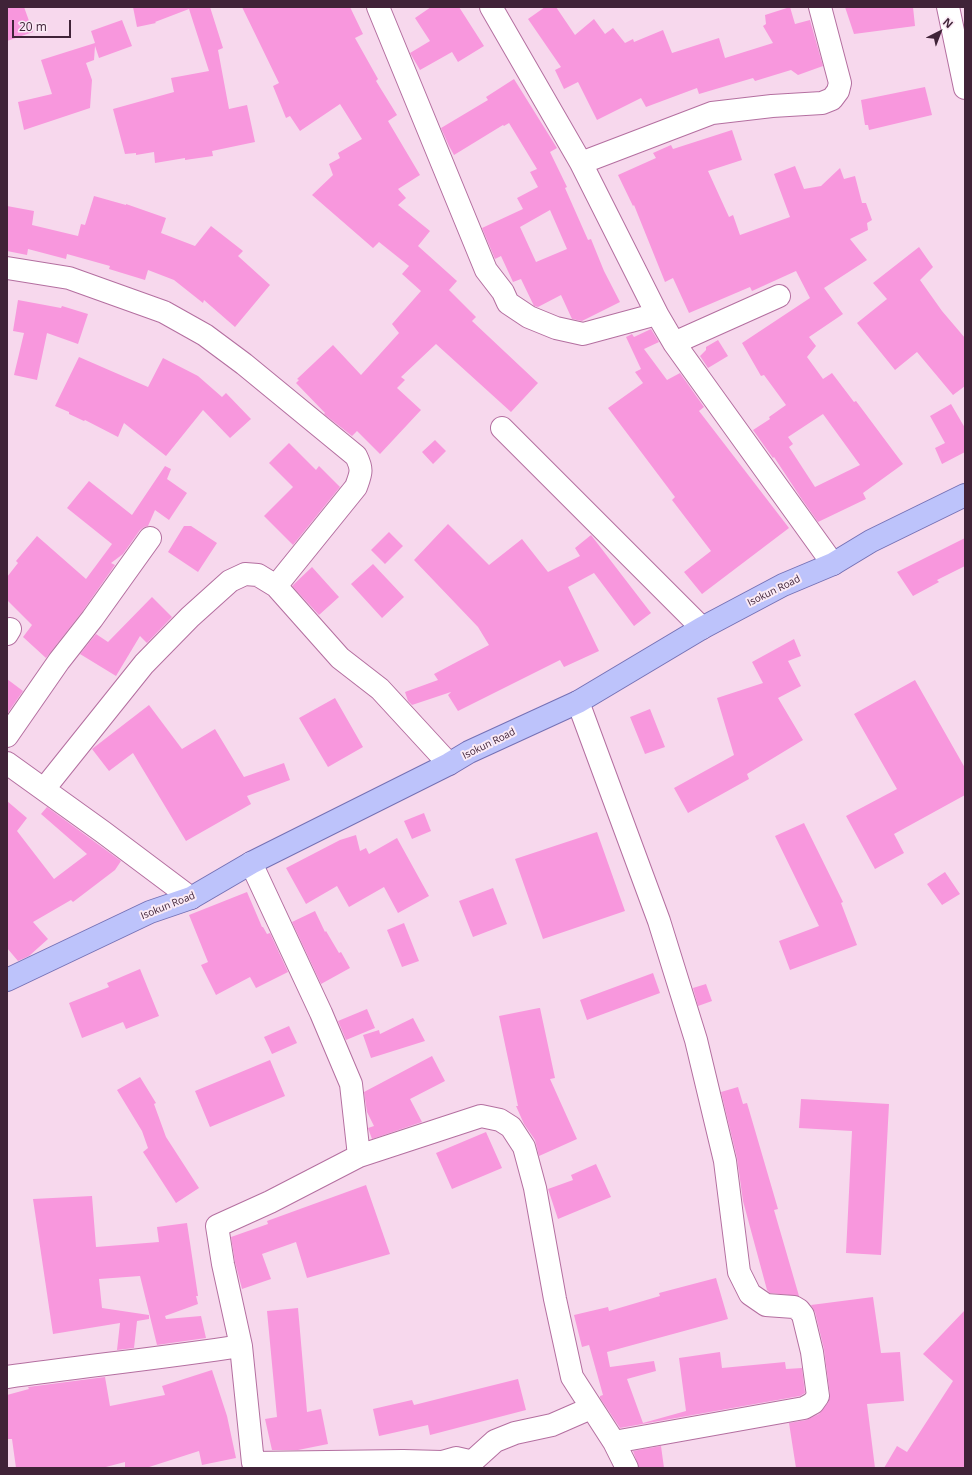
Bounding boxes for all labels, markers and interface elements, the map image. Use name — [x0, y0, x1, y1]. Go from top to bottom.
scale bar — [14, 12, 73, 38]
north arrow — [920, 12, 960, 52]
text: N — [940, 14, 957, 31]
text: 20 m — [19, 18, 47, 35]
street label: Isokun Road — [746, 573, 802, 609]
street label: Isokun Road — [461, 726, 517, 762]
street label: Isokun Road — [139, 890, 197, 922]

